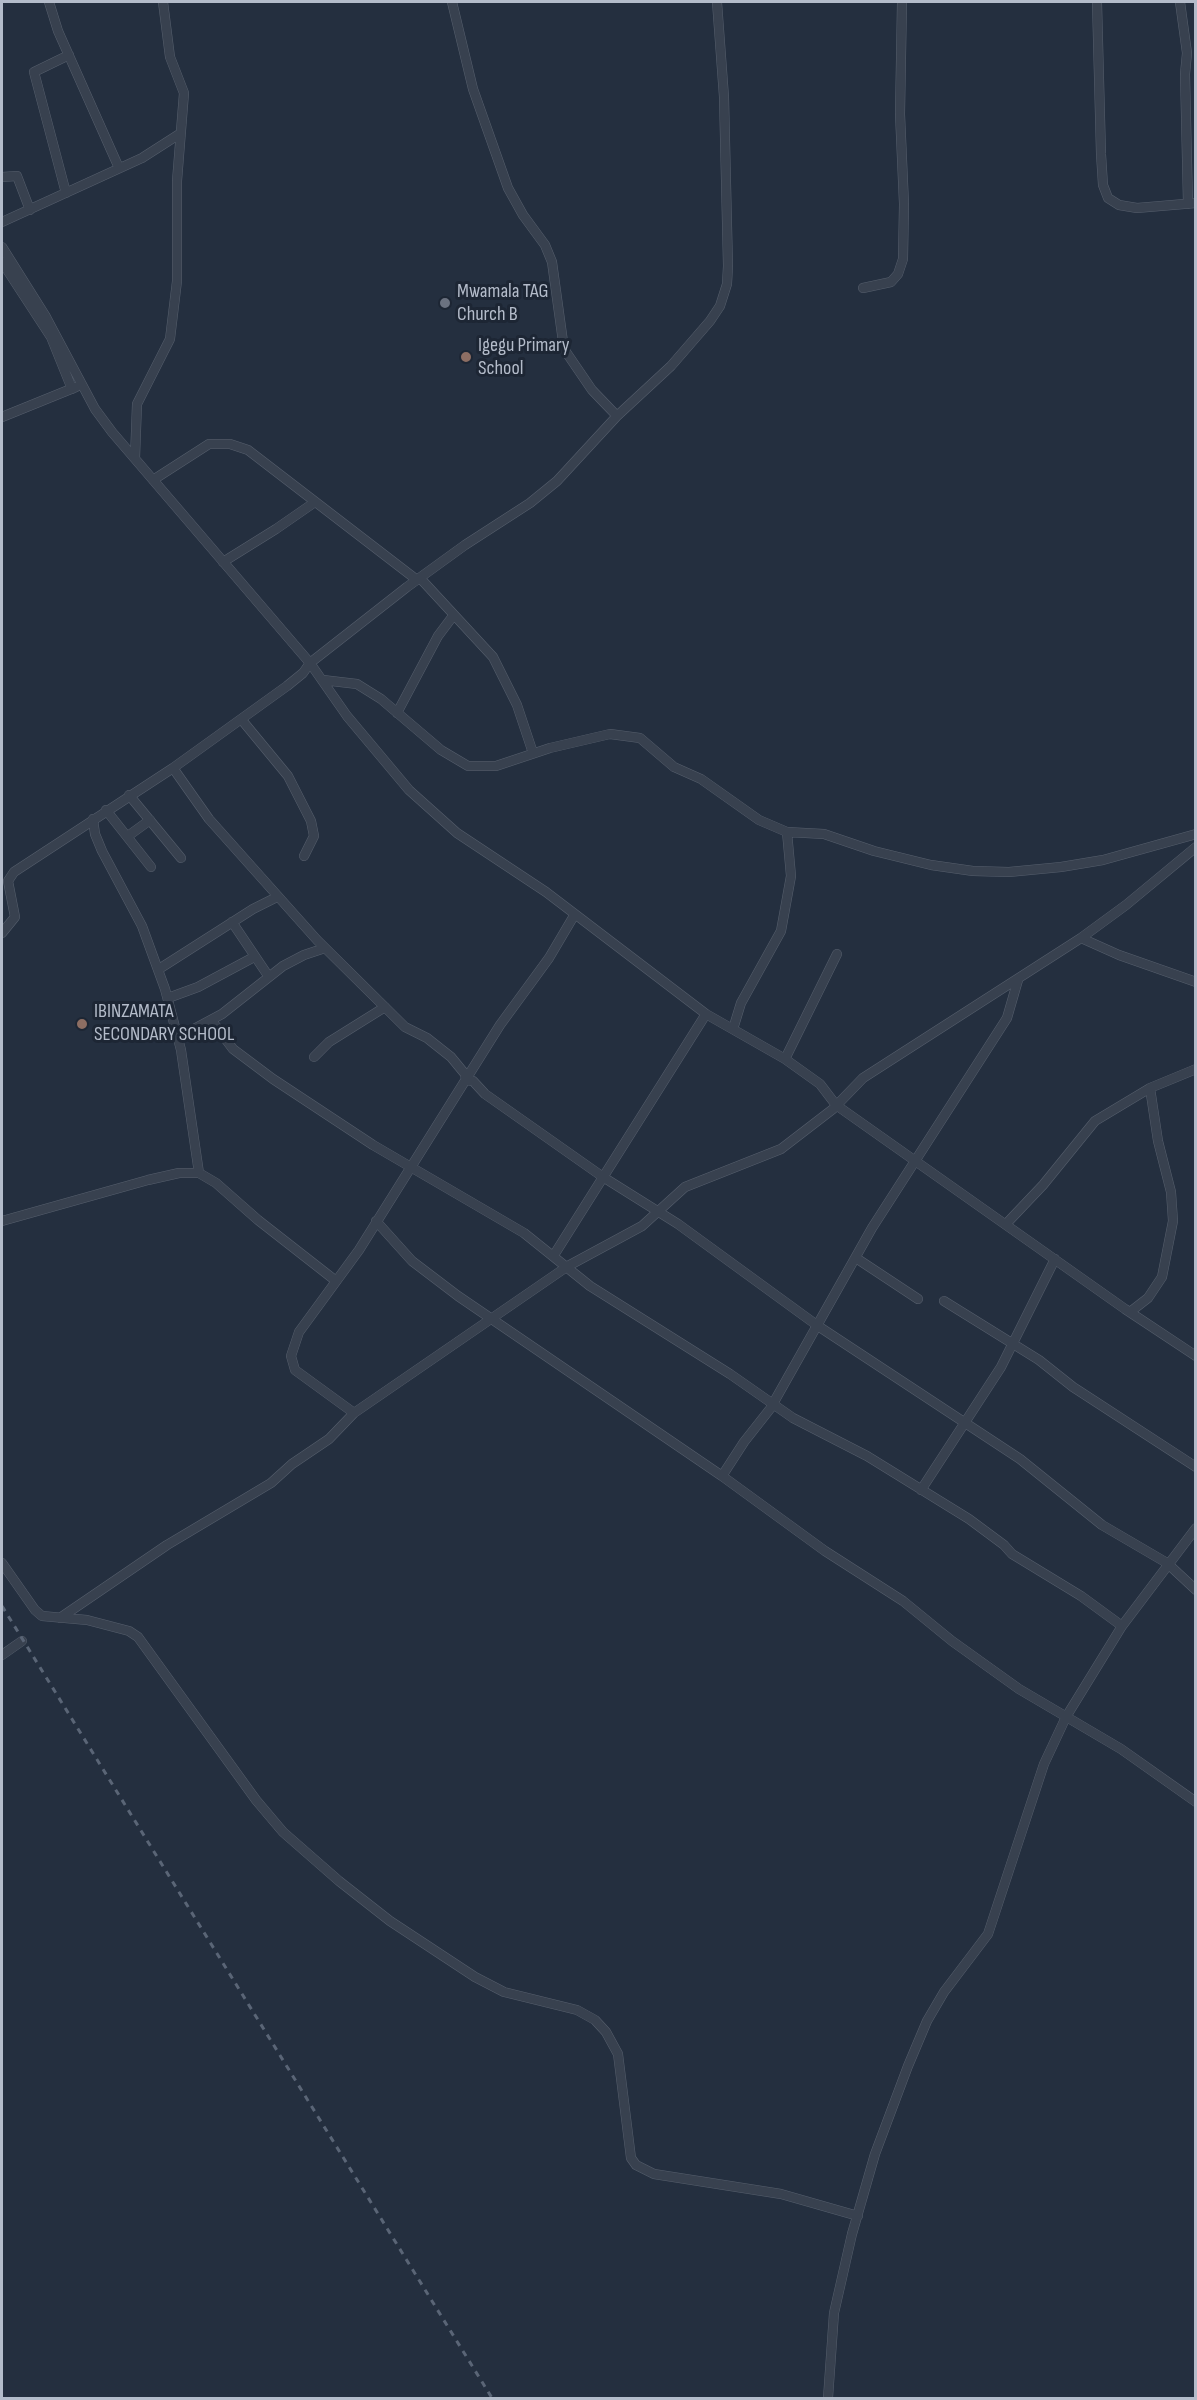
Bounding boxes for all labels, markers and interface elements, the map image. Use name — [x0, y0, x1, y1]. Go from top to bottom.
place label: Mwamala TAG Church B — [457, 280, 548, 327]
marker: Mwamala TAG Church B — [438, 296, 452, 310]
place label: Igegu Primary School — [478, 334, 570, 381]
marker: Igegu Primary School — [459, 350, 473, 364]
place label: IBINZAMATA SECONDARY SCHOOL — [94, 1000, 234, 1047]
marker: IBINZAMATA SECONDARY SCHOOL — [75, 1017, 89, 1031]

